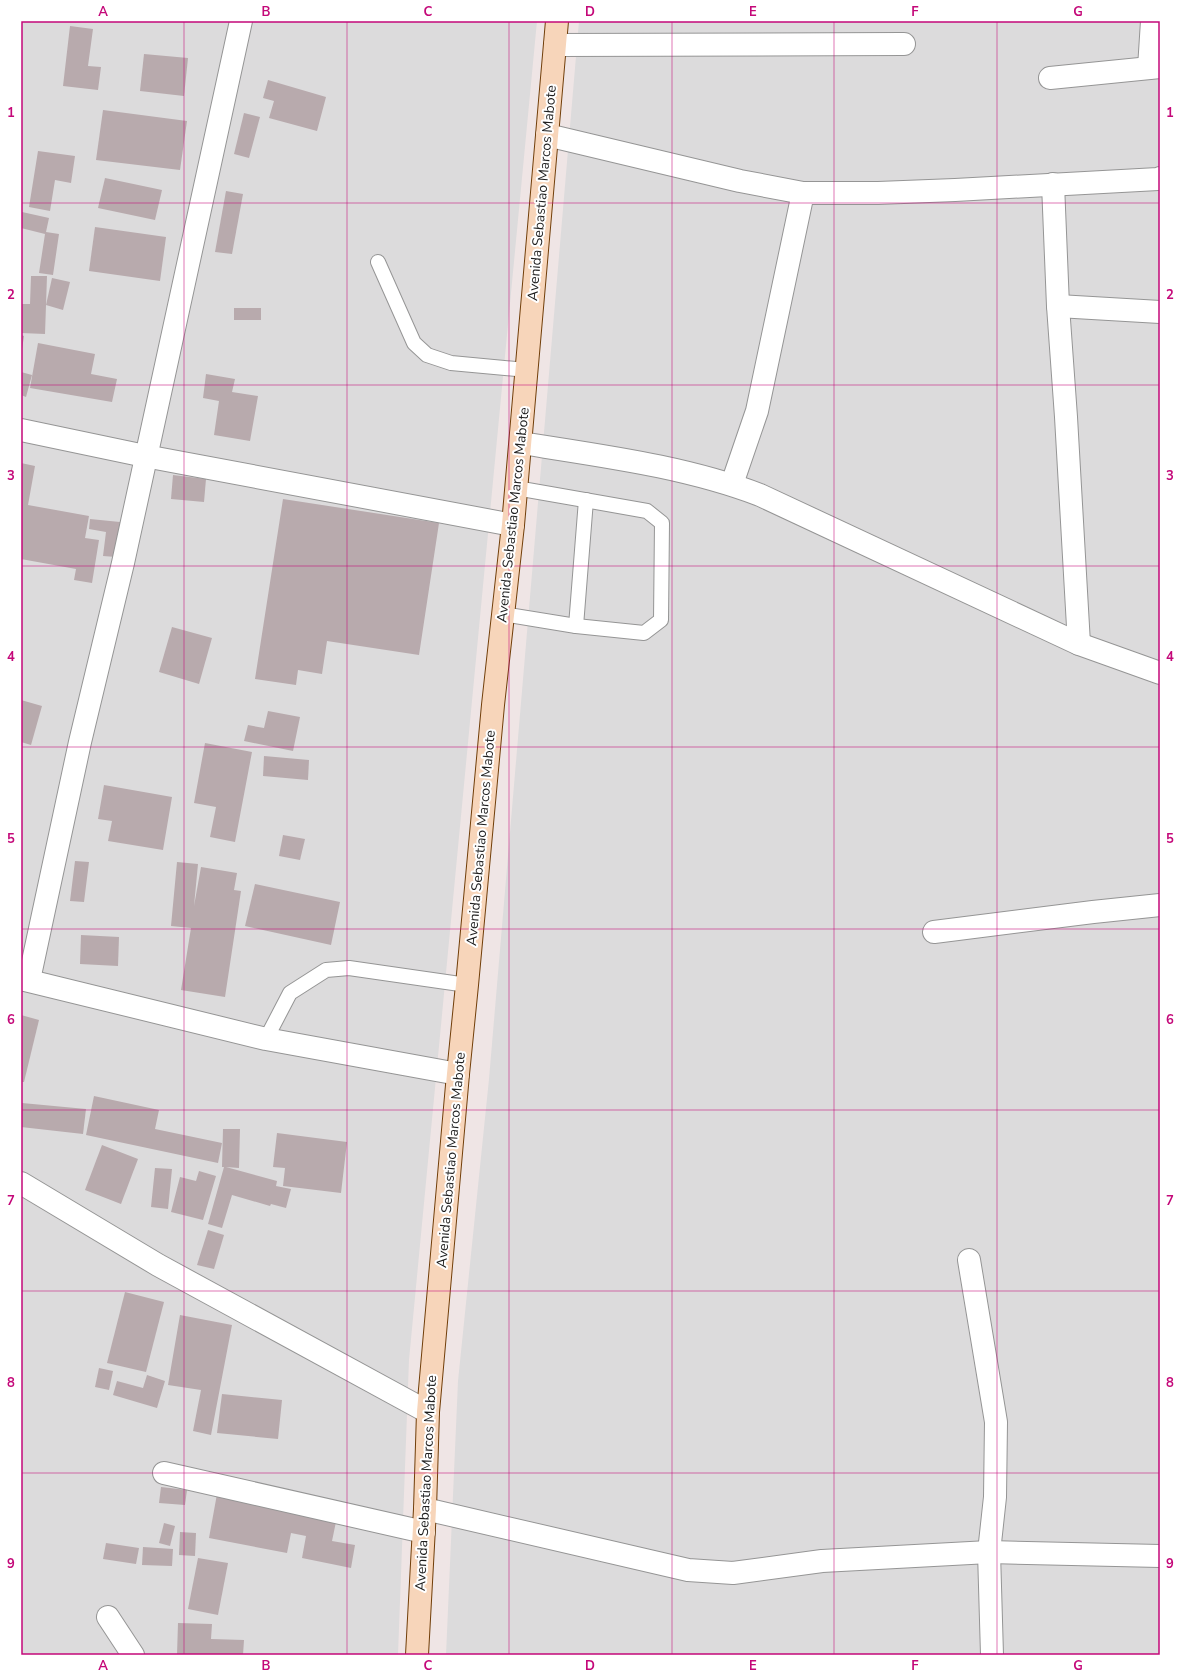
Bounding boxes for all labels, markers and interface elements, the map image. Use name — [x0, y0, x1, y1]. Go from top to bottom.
text: A — [98, 3, 108, 21]
text: B — [262, 3, 271, 21]
text: C — [424, 3, 433, 21]
text: D — [585, 3, 595, 21]
text: E — [749, 3, 757, 21]
text: F — [911, 3, 919, 21]
text: G — [1073, 3, 1083, 21]
street label: Avenida Sebastiao Marcos Mabote — [523, 84, 561, 302]
text: 1 — [7, 104, 15, 122]
text: 1 — [1166, 104, 1174, 122]
text: 2 — [7, 286, 15, 304]
text: 2 — [1166, 286, 1174, 304]
street label: Avenida Sebastiao Marcos Mabote — [492, 406, 534, 624]
text: 3 — [7, 467, 15, 485]
text: 3 — [1166, 467, 1174, 485]
text: 4 — [7, 648, 15, 666]
text: 4 — [1166, 648, 1174, 666]
street label: Avenida Sebastiao Marcos Mabote — [462, 729, 500, 947]
text: 5 — [7, 830, 15, 848]
text: 5 — [1166, 830, 1174, 848]
text: 6 — [7, 1011, 15, 1029]
text: 6 — [1166, 1011, 1174, 1029]
street label: Avenida Sebastiao Marcos Mabote — [432, 1051, 470, 1269]
text: 7 — [7, 1192, 15, 1210]
text: 7 — [1166, 1192, 1174, 1210]
text: 8 — [7, 1374, 15, 1392]
street label: Avenida Sebastiao Marcos Mabote — [411, 1374, 441, 1592]
text: 8 — [1166, 1374, 1174, 1392]
text: 9 — [7, 1555, 15, 1573]
text: 9 — [1166, 1555, 1174, 1573]
text: A — [98, 1657, 108, 1675]
text: B — [262, 1657, 271, 1675]
text: C — [424, 1657, 433, 1675]
text: D — [585, 1657, 595, 1675]
text: E — [749, 1657, 757, 1675]
text: F — [911, 1657, 919, 1675]
text: G — [1073, 1657, 1083, 1675]

